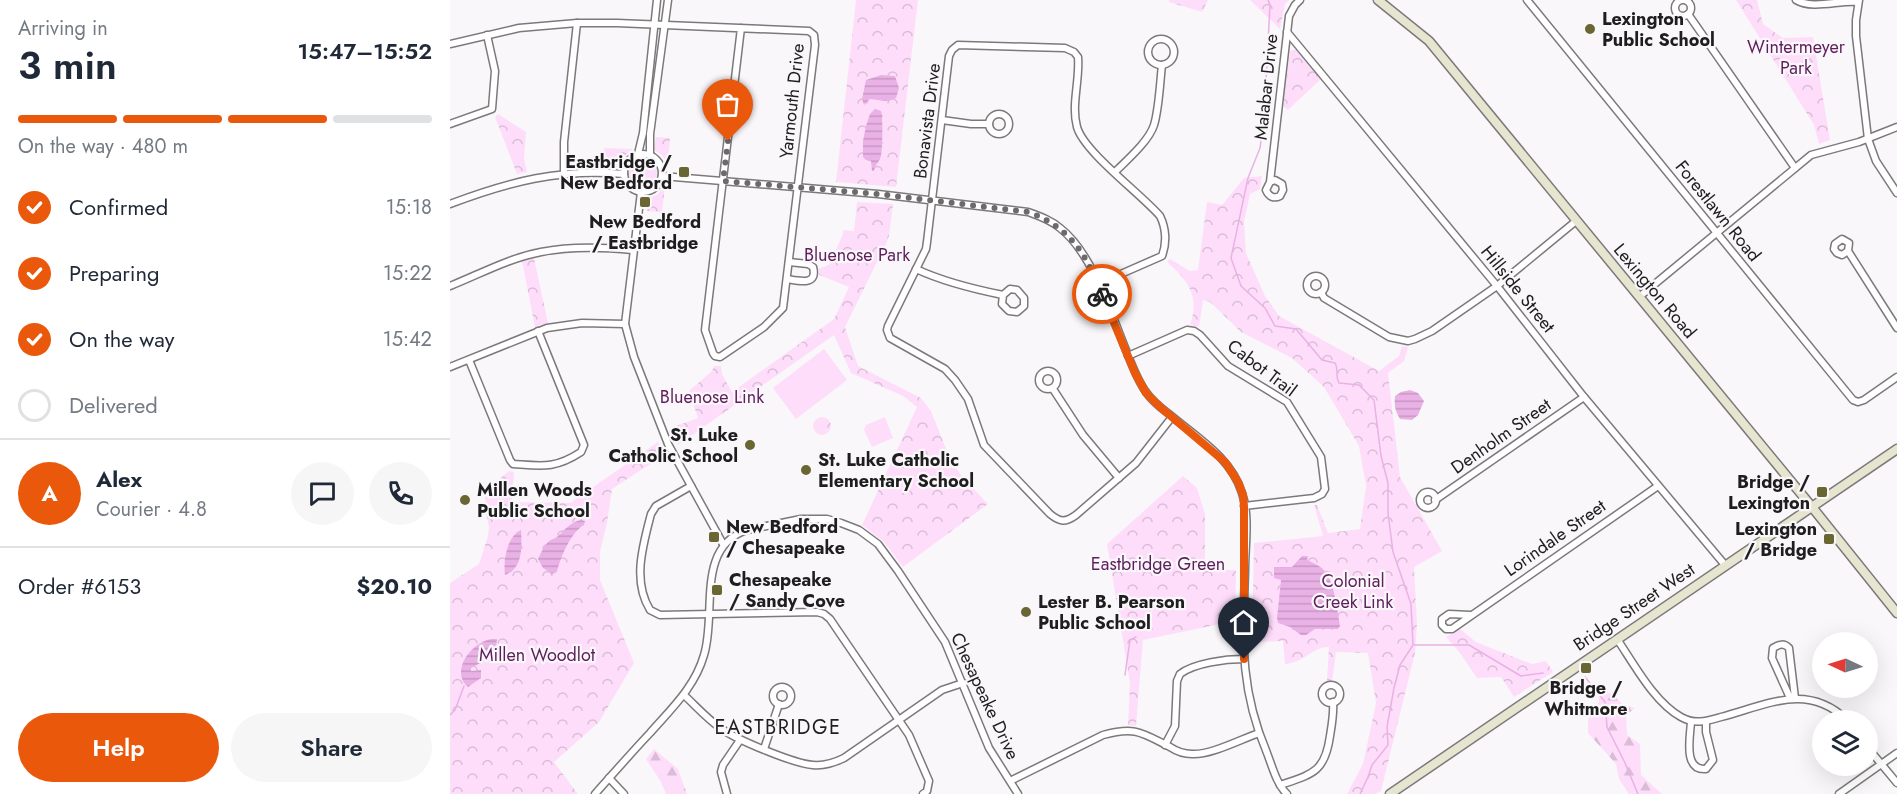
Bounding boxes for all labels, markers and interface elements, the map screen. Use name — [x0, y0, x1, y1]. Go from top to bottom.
place label: Lexington Public School — [1602, 6, 1715, 53]
text: Arriving in — [18, 14, 108, 43]
marker: Lexington Public School — [1583, 22, 1597, 36]
street label: Malabar Drive — [1248, 33, 1284, 141]
park label: Wintermeyer Park — [1747, 34, 1846, 81]
text: 15:47–15:52 — [298, 35, 432, 67]
text: 3 min — [18, 37, 117, 94]
street label: Yarmouth Drive — [773, 42, 811, 160]
street label: Bonavista Drive — [907, 62, 947, 180]
pin — [702, 79, 753, 141]
icon: bag — [711, 88, 744, 121]
text: On the way · 480 m — [18, 132, 188, 161]
place label: Eastbridge / New Bedford — [560, 149, 672, 196]
street label: Forestlawn Road — [1669, 155, 1767, 267]
marker: Eastbridge / New Bedford — [677, 165, 691, 179]
icon: check — [18, 191, 51, 224]
text: Confirmed — [69, 191, 168, 223]
text: 15:18 — [386, 193, 432, 222]
marker: New Bedford / Eastbridge — [638, 195, 652, 209]
place label: New Bedford / Eastbridge — [589, 209, 701, 256]
street label: Lexington Road — [1607, 238, 1703, 344]
street label: Hillside Street — [1475, 240, 1562, 339]
park label: Bluenose Park — [804, 242, 910, 268]
icon: check — [18, 257, 51, 290]
text: Preparing — [69, 257, 160, 289]
text: 15:22 — [383, 259, 432, 288]
courier — [1072, 264, 1132, 324]
icon: bike — [1086, 278, 1119, 311]
icon: check — [18, 323, 51, 356]
text: On the way — [69, 323, 174, 355]
text: 15:42 — [383, 325, 432, 354]
street label: Cabot Trail — [1222, 333, 1302, 403]
park label: Bluenose Link — [660, 384, 764, 410]
text: Delivered — [69, 389, 158, 421]
street label: Denholm Street — [1446, 391, 1557, 480]
place label: St. Luke Catholic School — [608, 422, 738, 469]
marker: St. Luke Catholic School — [743, 438, 757, 452]
place label: St. Luke Catholic Elementary School — [818, 447, 974, 494]
button: chat — [291, 462, 354, 525]
button: phone — [369, 462, 432, 525]
text: Alex — [96, 463, 142, 495]
marker: St. Luke Catholic Elementary School — [799, 463, 813, 477]
place label: Bridge / Lexington — [1728, 469, 1810, 516]
text: A — [41, 477, 58, 509]
place label: Millen Woods Public School — [477, 477, 592, 524]
marker: Bridge / Lexington — [1815, 485, 1829, 499]
marker: Millen Woods Public School — [458, 493, 472, 507]
street label: Lorindale Street — [1499, 493, 1612, 583]
text: Courier · 4.8 — [96, 495, 207, 524]
place label: New Bedford / Chesapeake — [726, 514, 845, 561]
place label: Lexington / Bridge — [1735, 516, 1817, 563]
marker: New Bedford / Chesapeake — [707, 530, 721, 544]
marker: Lexington / Bridge — [1822, 532, 1836, 546]
park label: Eastbridge Green — [1091, 551, 1225, 577]
street label: Bridge Street West — [1568, 556, 1701, 657]
place label: Chesapeake / Sandy Cove — [729, 567, 845, 614]
park label: Colonial Creek Link — [1313, 568, 1393, 615]
text: Order #6153 — [18, 570, 141, 602]
text: $20.10 — [356, 570, 432, 602]
marker: Chesapeake / Sandy Cove — [710, 583, 724, 597]
place label: Lester B. Pearson Public School — [1038, 589, 1185, 636]
pin — [1218, 597, 1269, 659]
marker: Lester B. Pearson Public School — [1019, 605, 1033, 619]
icon: home — [1227, 606, 1260, 639]
street label: Chesapeake Drive — [944, 628, 1026, 764]
north arrow — [1812, 632, 1878, 698]
map controls — [1812, 632, 1878, 776]
park label: Millen Woodlot — [479, 642, 596, 668]
marker: Bridge / Whitmore — [1579, 661, 1593, 675]
place label: Bridge / Whitmore — [1545, 675, 1627, 722]
button: layers — [1812, 710, 1878, 776]
button: Help — [18, 713, 219, 782]
button: Share — [231, 713, 432, 782]
district label: EASTBRIDGE — [715, 713, 841, 742]

